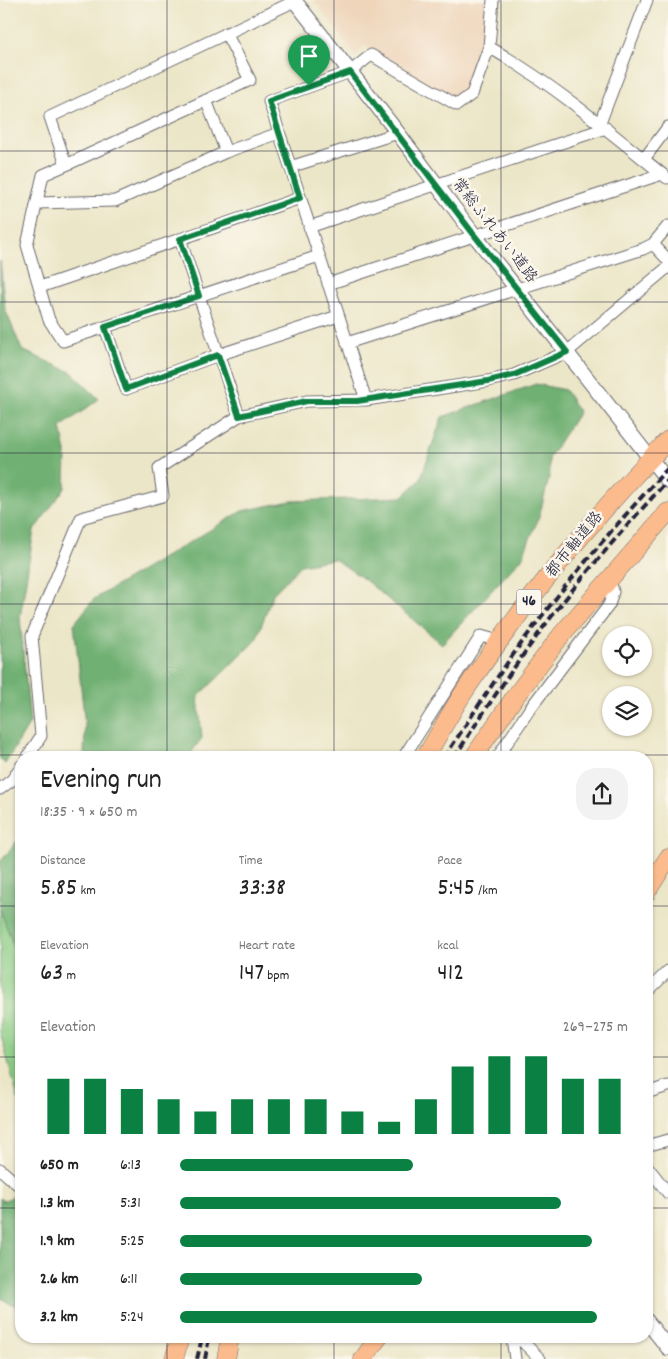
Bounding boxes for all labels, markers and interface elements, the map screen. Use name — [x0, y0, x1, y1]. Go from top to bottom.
pin — [288, 35, 330, 86]
icon: arrive — [295, 42, 323, 70]
street label: 常総ふれあい道路 — [446, 173, 542, 289]
street label: 都市軸道路 — [541, 507, 609, 583]
road number: 46 — [516, 590, 542, 614]
map controls — [602, 626, 652, 736]
button: locate — [602, 626, 652, 676]
button: layers — [602, 686, 652, 736]
text: Evening run — [40, 762, 162, 802]
button: share — [576, 768, 628, 820]
text: 18:35 · 9 × 650 m — [40, 801, 138, 824]
text: Distance — [40, 851, 86, 871]
text: Time — [239, 851, 263, 871]
text: Pace — [437, 851, 462, 871]
text: 5.85 — [40, 871, 77, 907]
text: 33:38 — [239, 871, 286, 907]
text: 5:45 — [437, 871, 475, 907]
text: km — [77, 881, 96, 901]
text: /km — [475, 881, 498, 901]
text: Elevation — [40, 936, 89, 956]
text: Heart rate — [239, 936, 295, 956]
text: kcal — [437, 936, 459, 956]
text: 63 — [40, 956, 63, 992]
text: 147 — [239, 956, 264, 992]
text: 412 — [437, 956, 464, 992]
text: m — [63, 966, 76, 986]
text: bpm — [264, 966, 289, 986]
text: Elevation — [40, 1016, 96, 1039]
text: 269–275 m — [563, 1016, 628, 1039]
text: 650 m — [40, 1154, 79, 1177]
text: 6:13 — [120, 1154, 141, 1177]
text: 1.3 km — [40, 1192, 74, 1215]
text: 5:31 — [120, 1192, 141, 1215]
text: 1.9 km — [40, 1230, 75, 1253]
text: 5:25 — [120, 1230, 144, 1253]
text: 2.6 km — [40, 1268, 79, 1291]
text: 6:11 — [120, 1268, 138, 1291]
text: 3.2 km — [40, 1306, 78, 1329]
text: 5:24 — [120, 1306, 144, 1329]

